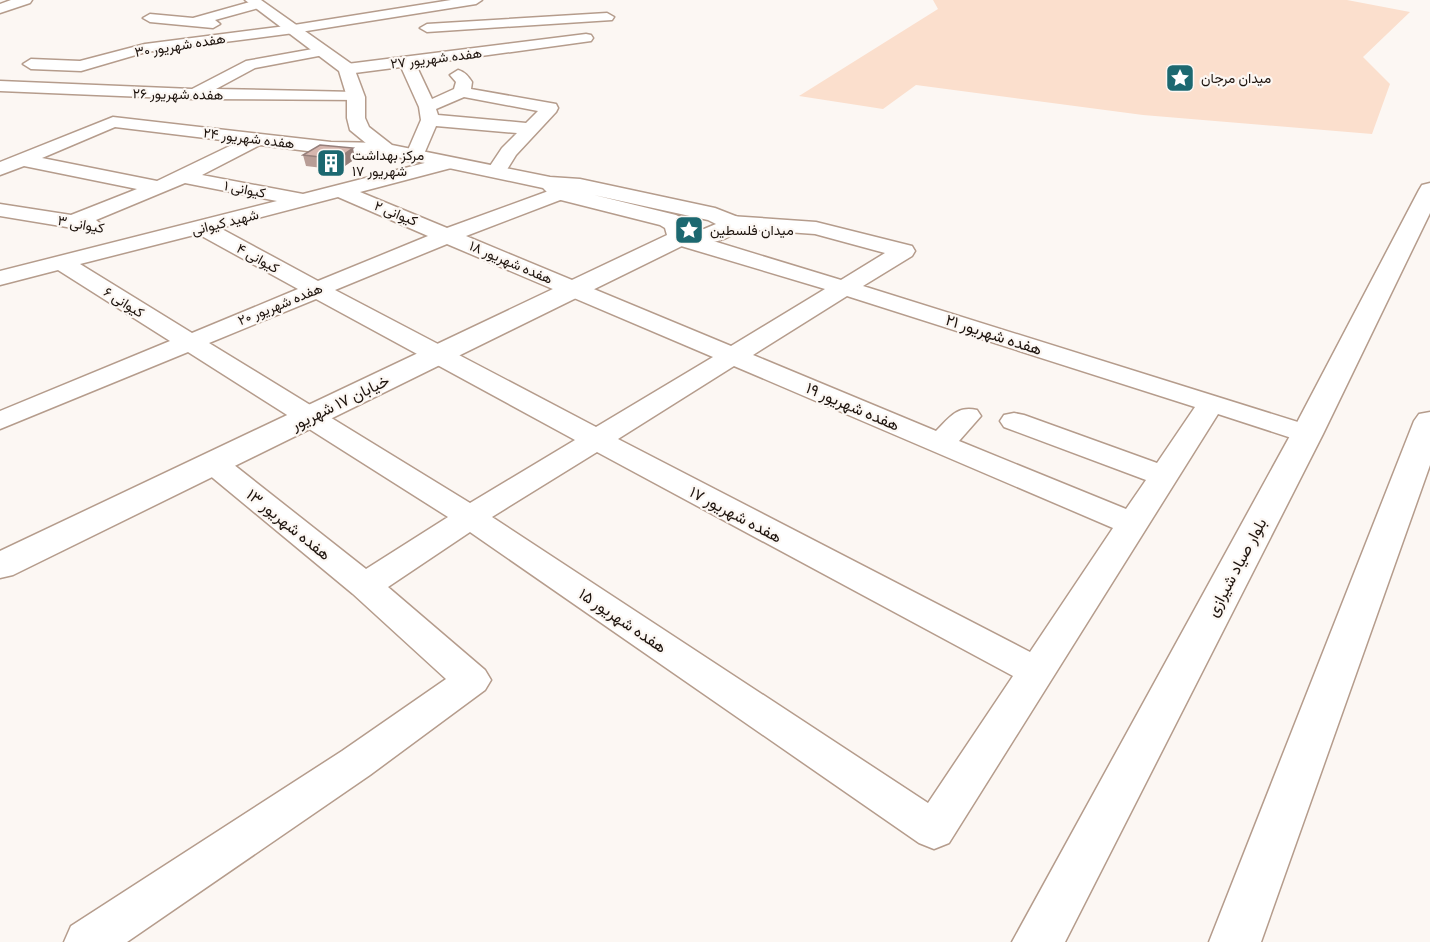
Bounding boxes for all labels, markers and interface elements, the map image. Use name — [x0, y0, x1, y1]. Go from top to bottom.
street label: هفده شهریور ۳۰ — [133, 29, 227, 61]
street label: هفده شهریور ۲۷ — [389, 43, 483, 73]
place icon: میدان مرجان — [1164, 62, 1196, 94]
place label: میدان مرجان — [1201, 69, 1271, 87]
street label: هفده شهریور ۲۶ — [133, 84, 224, 104]
street label: هفده شهریور ۲۴ — [202, 123, 296, 153]
place label: مرکز بهداشت ۱۷ شهریور — [352, 146, 424, 180]
building icon: مرکز بهداشت ۱۷ شهریور — [315, 147, 347, 179]
street label: کیوانی ۱ — [223, 176, 267, 202]
street label: کیوانی ۲ — [372, 196, 420, 230]
street label: شهید کیوانی — [190, 205, 260, 239]
street label: کیوانی ۳ — [56, 211, 106, 237]
place icon: میدان فلسطین — [673, 214, 705, 246]
place label: میدان فلسطین — [710, 221, 794, 239]
street label: هفده شهریور ۱۸ — [467, 236, 556, 288]
street label: کیوانی ۴ — [234, 239, 282, 277]
street label: هفده شهریور ۲۰ — [235, 279, 325, 329]
street label: کیوانی ۶ — [100, 283, 148, 321]
street label: هفده شهریور ۲۱ — [943, 310, 1045, 360]
street label: خیابان ۱۷ شهریور — [287, 370, 393, 436]
street label: هفده شهریور ۱۹ — [803, 378, 902, 436]
street label: هفده شهریور ۱۷ — [686, 482, 785, 548]
street label: هفده شهریور ۱۳ — [242, 485, 335, 565]
street label: بلوار صیاد شیرازی — [1202, 515, 1271, 620]
street label: هفده شهریور ۱۵ — [575, 584, 670, 658]

